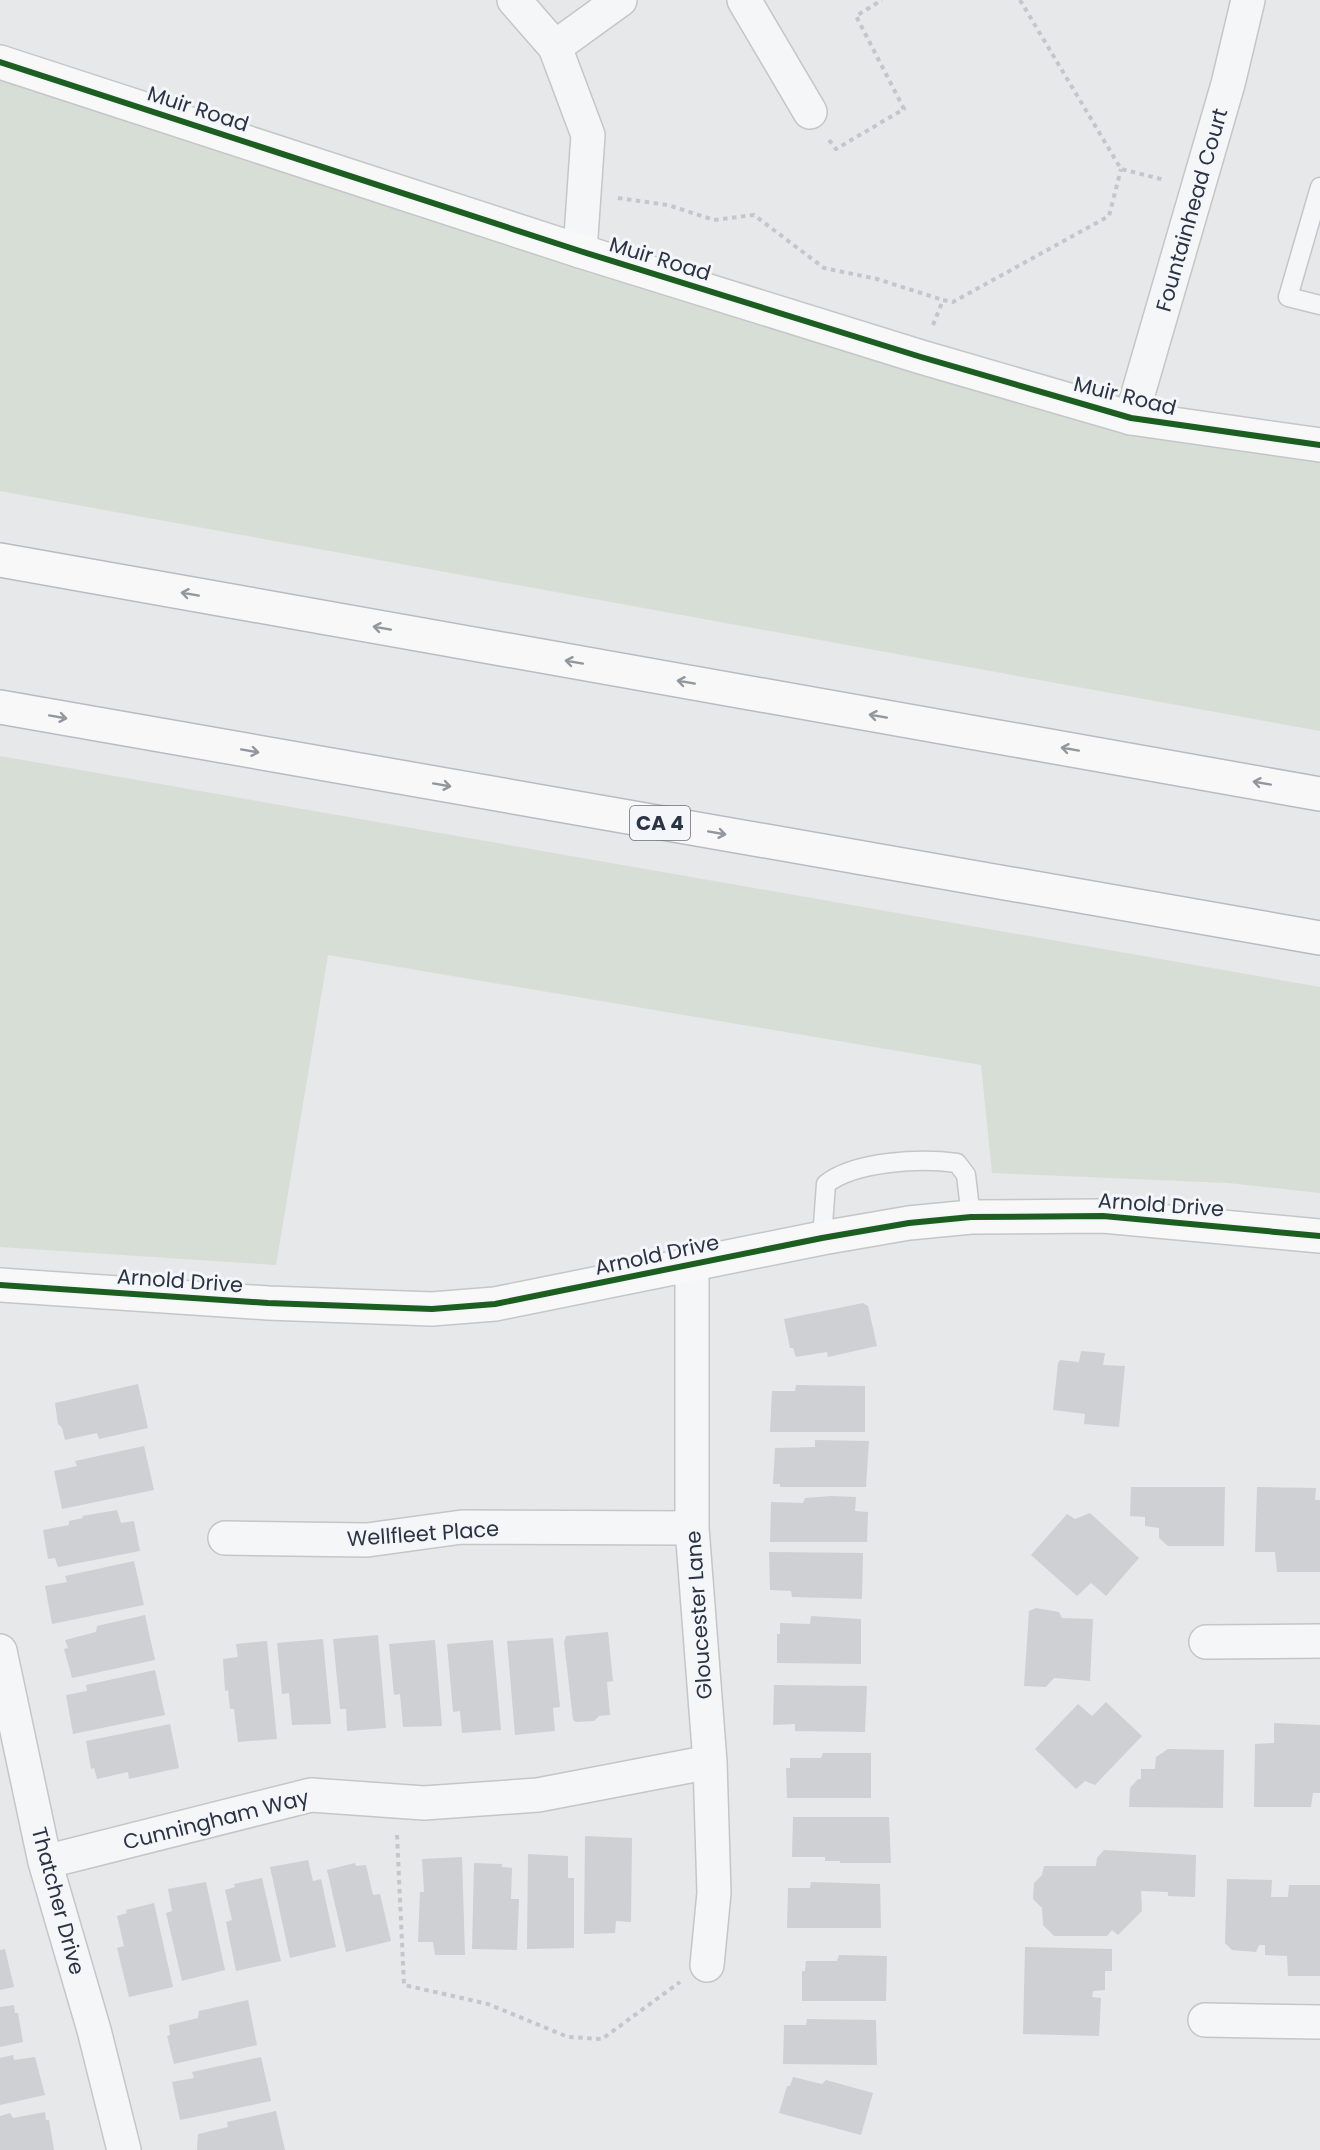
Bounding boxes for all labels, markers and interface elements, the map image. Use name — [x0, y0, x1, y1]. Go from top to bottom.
street label: Muir Road — [144, 79, 252, 138]
street label: Fountainhead Court — [1149, 105, 1234, 315]
street label: Muir Road — [606, 229, 714, 288]
street label: Muir Road — [1071, 369, 1179, 422]
one-way arrow — [181, 588, 201, 599]
one-way arrow — [373, 622, 393, 633]
one-way arrow — [565, 656, 585, 667]
one-way arrow — [677, 676, 697, 687]
one-way arrow — [869, 710, 889, 721]
one-way arrow — [47, 712, 67, 723]
one-way arrow — [1061, 744, 1081, 755]
one-way arrow — [239, 746, 259, 757]
one-way arrow — [1253, 778, 1273, 789]
one-way arrow — [431, 780, 451, 791]
road number: CA 4 — [630, 806, 690, 840]
one-way arrow — [706, 828, 726, 839]
street label: Arnold Drive — [1097, 1186, 1225, 1223]
street label: Arnold Drive — [592, 1227, 722, 1282]
street label: Arnold Drive — [116, 1262, 244, 1299]
street label: Wellfleet Place — [346, 1514, 500, 1553]
street label: Gloucester Lane — [678, 1530, 719, 1700]
street label: Cunningham Way — [120, 1782, 312, 1857]
street label: Thatcher Drive — [25, 1824, 92, 1978]

